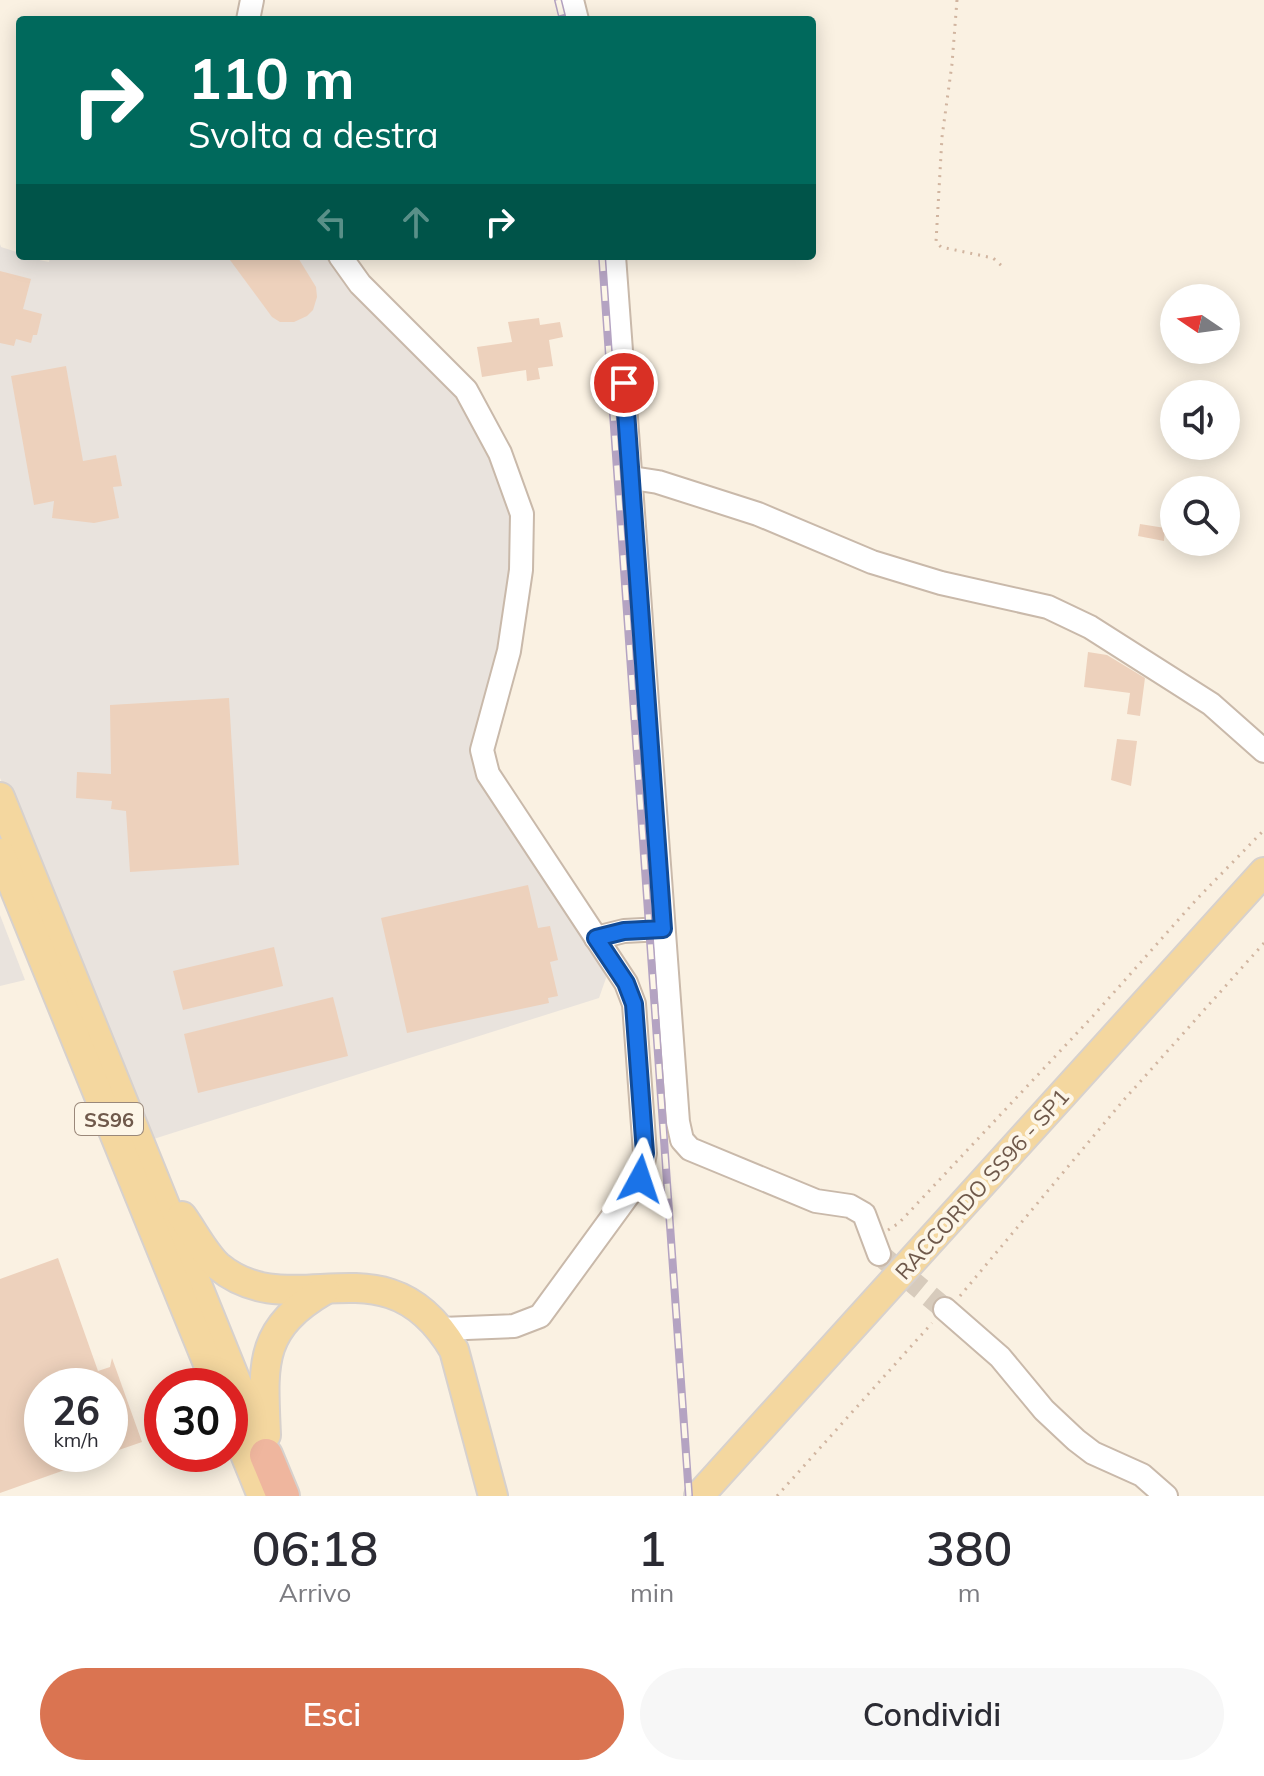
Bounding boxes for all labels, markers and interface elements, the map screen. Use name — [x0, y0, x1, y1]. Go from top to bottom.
text: 110 m — [188, 43, 355, 113]
icon: right — [56, 48, 160, 152]
text: Svolta a destra — [188, 112, 439, 157]
icon: left — [310, 200, 354, 244]
icon: ahead — [394, 200, 438, 244]
icon: right — [478, 200, 522, 244]
north arrow — [1160, 284, 1240, 364]
map controls — [1160, 284, 1240, 556]
pin — [590, 349, 658, 417]
icon: arrive — [602, 361, 646, 405]
button: sound — [1160, 380, 1240, 460]
button: search — [1160, 476, 1240, 556]
street label: RACCORDO SS96 - SP1 — [889, 1083, 1075, 1285]
road number: SS96 — [75, 1103, 143, 1135]
position arrow — [598, 1137, 682, 1221]
speed limit sign: 30 — [144, 1368, 248, 1472]
text: 26 — [52, 1385, 100, 1435]
text: km/h — [53, 1427, 99, 1452]
text: 06:18 — [252, 1518, 378, 1578]
text: 1 — [638, 1518, 666, 1578]
text: 380 — [926, 1518, 1012, 1578]
text: Arrivo — [279, 1576, 351, 1609]
text: min — [630, 1576, 674, 1609]
text: m — [958, 1576, 981, 1609]
button: Esci — [40, 1668, 624, 1760]
button: Condividi — [640, 1668, 1224, 1760]

